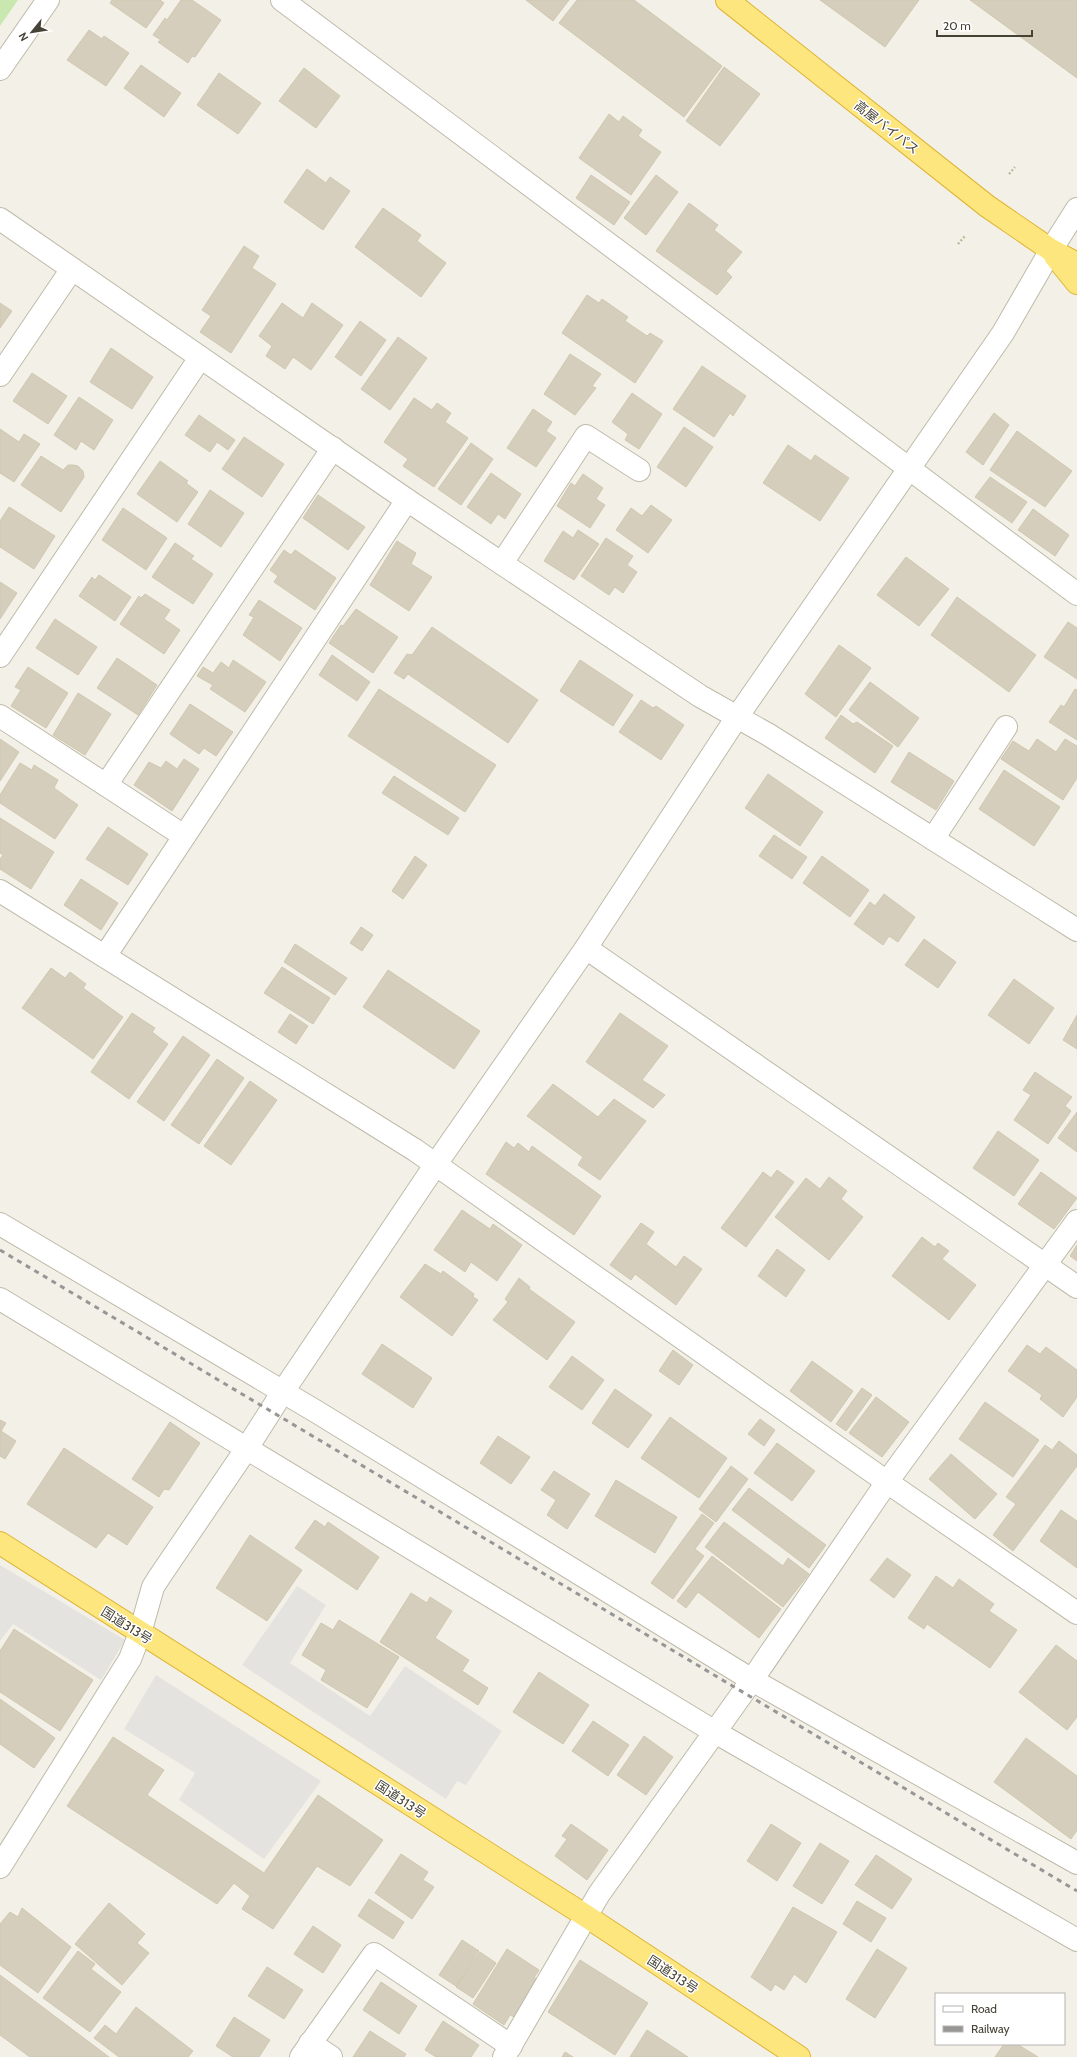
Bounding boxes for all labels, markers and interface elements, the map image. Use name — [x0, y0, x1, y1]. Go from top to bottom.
north arrow — [12, 12, 52, 52]
scale bar — [937, 12, 1032, 38]
text: 20 m — [943, 18, 971, 33]
text: N — [15, 30, 31, 44]
street label: 高屋バイパス — [851, 97, 923, 157]
street label: 国道313号 — [98, 1603, 156, 1647]
street label: 国道313号 — [373, 1777, 429, 1821]
street label: 国道313号 — [645, 1952, 701, 1996]
legend — [935, 1993, 1065, 2045]
text: Road — [971, 2001, 997, 2016]
text: Railway — [971, 2021, 1009, 2036]

